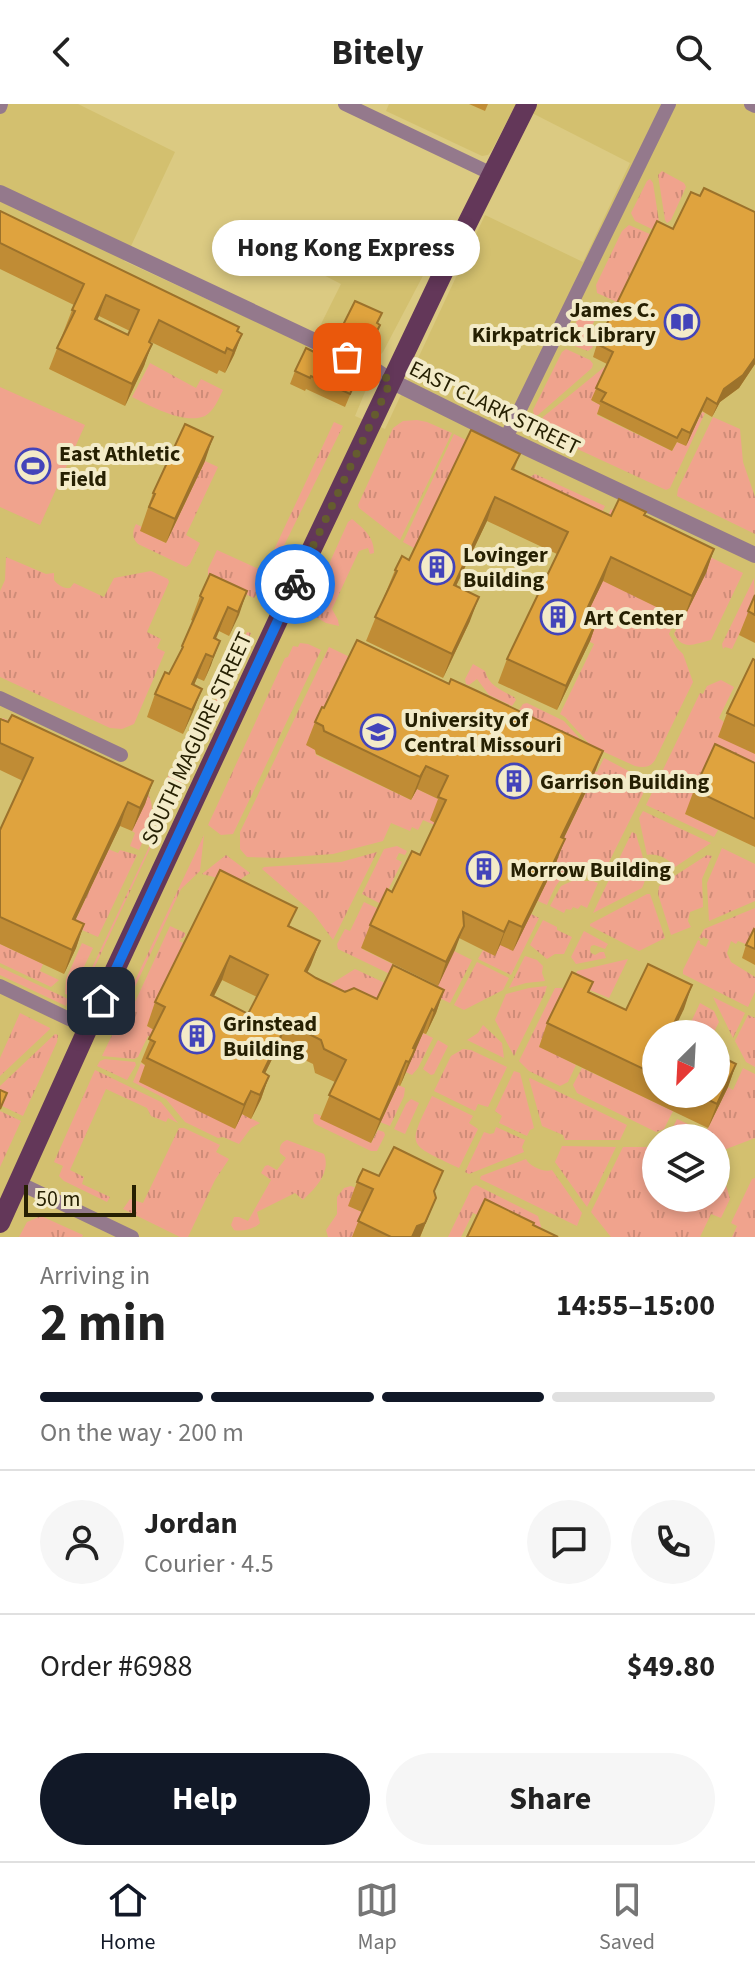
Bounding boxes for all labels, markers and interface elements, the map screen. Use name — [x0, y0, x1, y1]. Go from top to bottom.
text: Bitely — [331, 27, 424, 78]
icon: back — [40, 30, 84, 74]
icon: search — [671, 30, 715, 74]
callout: Hong Kong Express — [213, 221, 481, 277]
text: Hong Kong Express — [237, 229, 455, 266]
place label: James C. Kirkpatrick Library — [472, 294, 657, 351]
library icon: James C. Kirkpatrick Library — [663, 303, 701, 341]
pin — [313, 323, 381, 391]
icon: bag — [325, 335, 369, 379]
street label: EAST CLARK STREET — [404, 353, 586, 463]
place label: East Athletic Field — [59, 438, 180, 495]
sports icon: East Athletic Field — [14, 447, 52, 485]
place label: Lovinger Building — [463, 539, 548, 596]
courier — [255, 544, 335, 624]
building icon: Lovinger Building — [418, 548, 456, 586]
icon: bike — [273, 562, 317, 606]
building icon: Art Center — [539, 598, 577, 636]
place label: Art Center — [583, 602, 683, 634]
street label: SOUTH MAGUIRE STREET — [133, 627, 260, 850]
place label: University of Central Missouri — [404, 704, 562, 761]
school or university icon: University of Central Missouri — [359, 713, 397, 751]
building icon: Garrison Building — [495, 762, 533, 800]
place label: Garrison Building — [540, 766, 710, 798]
building icon: Morrow Building — [465, 850, 503, 888]
place label: Morrow Building — [510, 854, 671, 886]
pin — [67, 967, 135, 1035]
icon: home — [79, 979, 123, 1023]
place label: Grinstead Building — [223, 1008, 317, 1065]
building icon: Grinstead Building — [178, 1017, 216, 1055]
north arrow — [642, 1020, 730, 1108]
map controls — [642, 1020, 730, 1212]
button: layers — [642, 1124, 730, 1212]
scale bar — [24, 1181, 136, 1217]
text: 50 m — [36, 1183, 81, 1215]
text: Arriving in — [40, 1257, 150, 1294]
text: 14:55–15:00 — [556, 1284, 715, 1327]
text: 2 min — [40, 1287, 167, 1361]
text: On the way · 200 m — [40, 1414, 244, 1451]
button: person — [40, 1500, 124, 1584]
button: chat — [527, 1500, 611, 1584]
button: phone — [631, 1500, 715, 1584]
text: Jordan — [144, 1502, 238, 1545]
text: Courier · 4.5 — [144, 1545, 274, 1582]
text: Order #6988 — [40, 1645, 193, 1688]
text: $49.80 — [627, 1645, 715, 1688]
button: Help — [40, 1753, 370, 1845]
button: Share — [386, 1753, 715, 1845]
tab: Home — [100, 1878, 155, 1958]
tab: Map — [355, 1878, 399, 1958]
tab: Saved — [599, 1878, 655, 1958]

